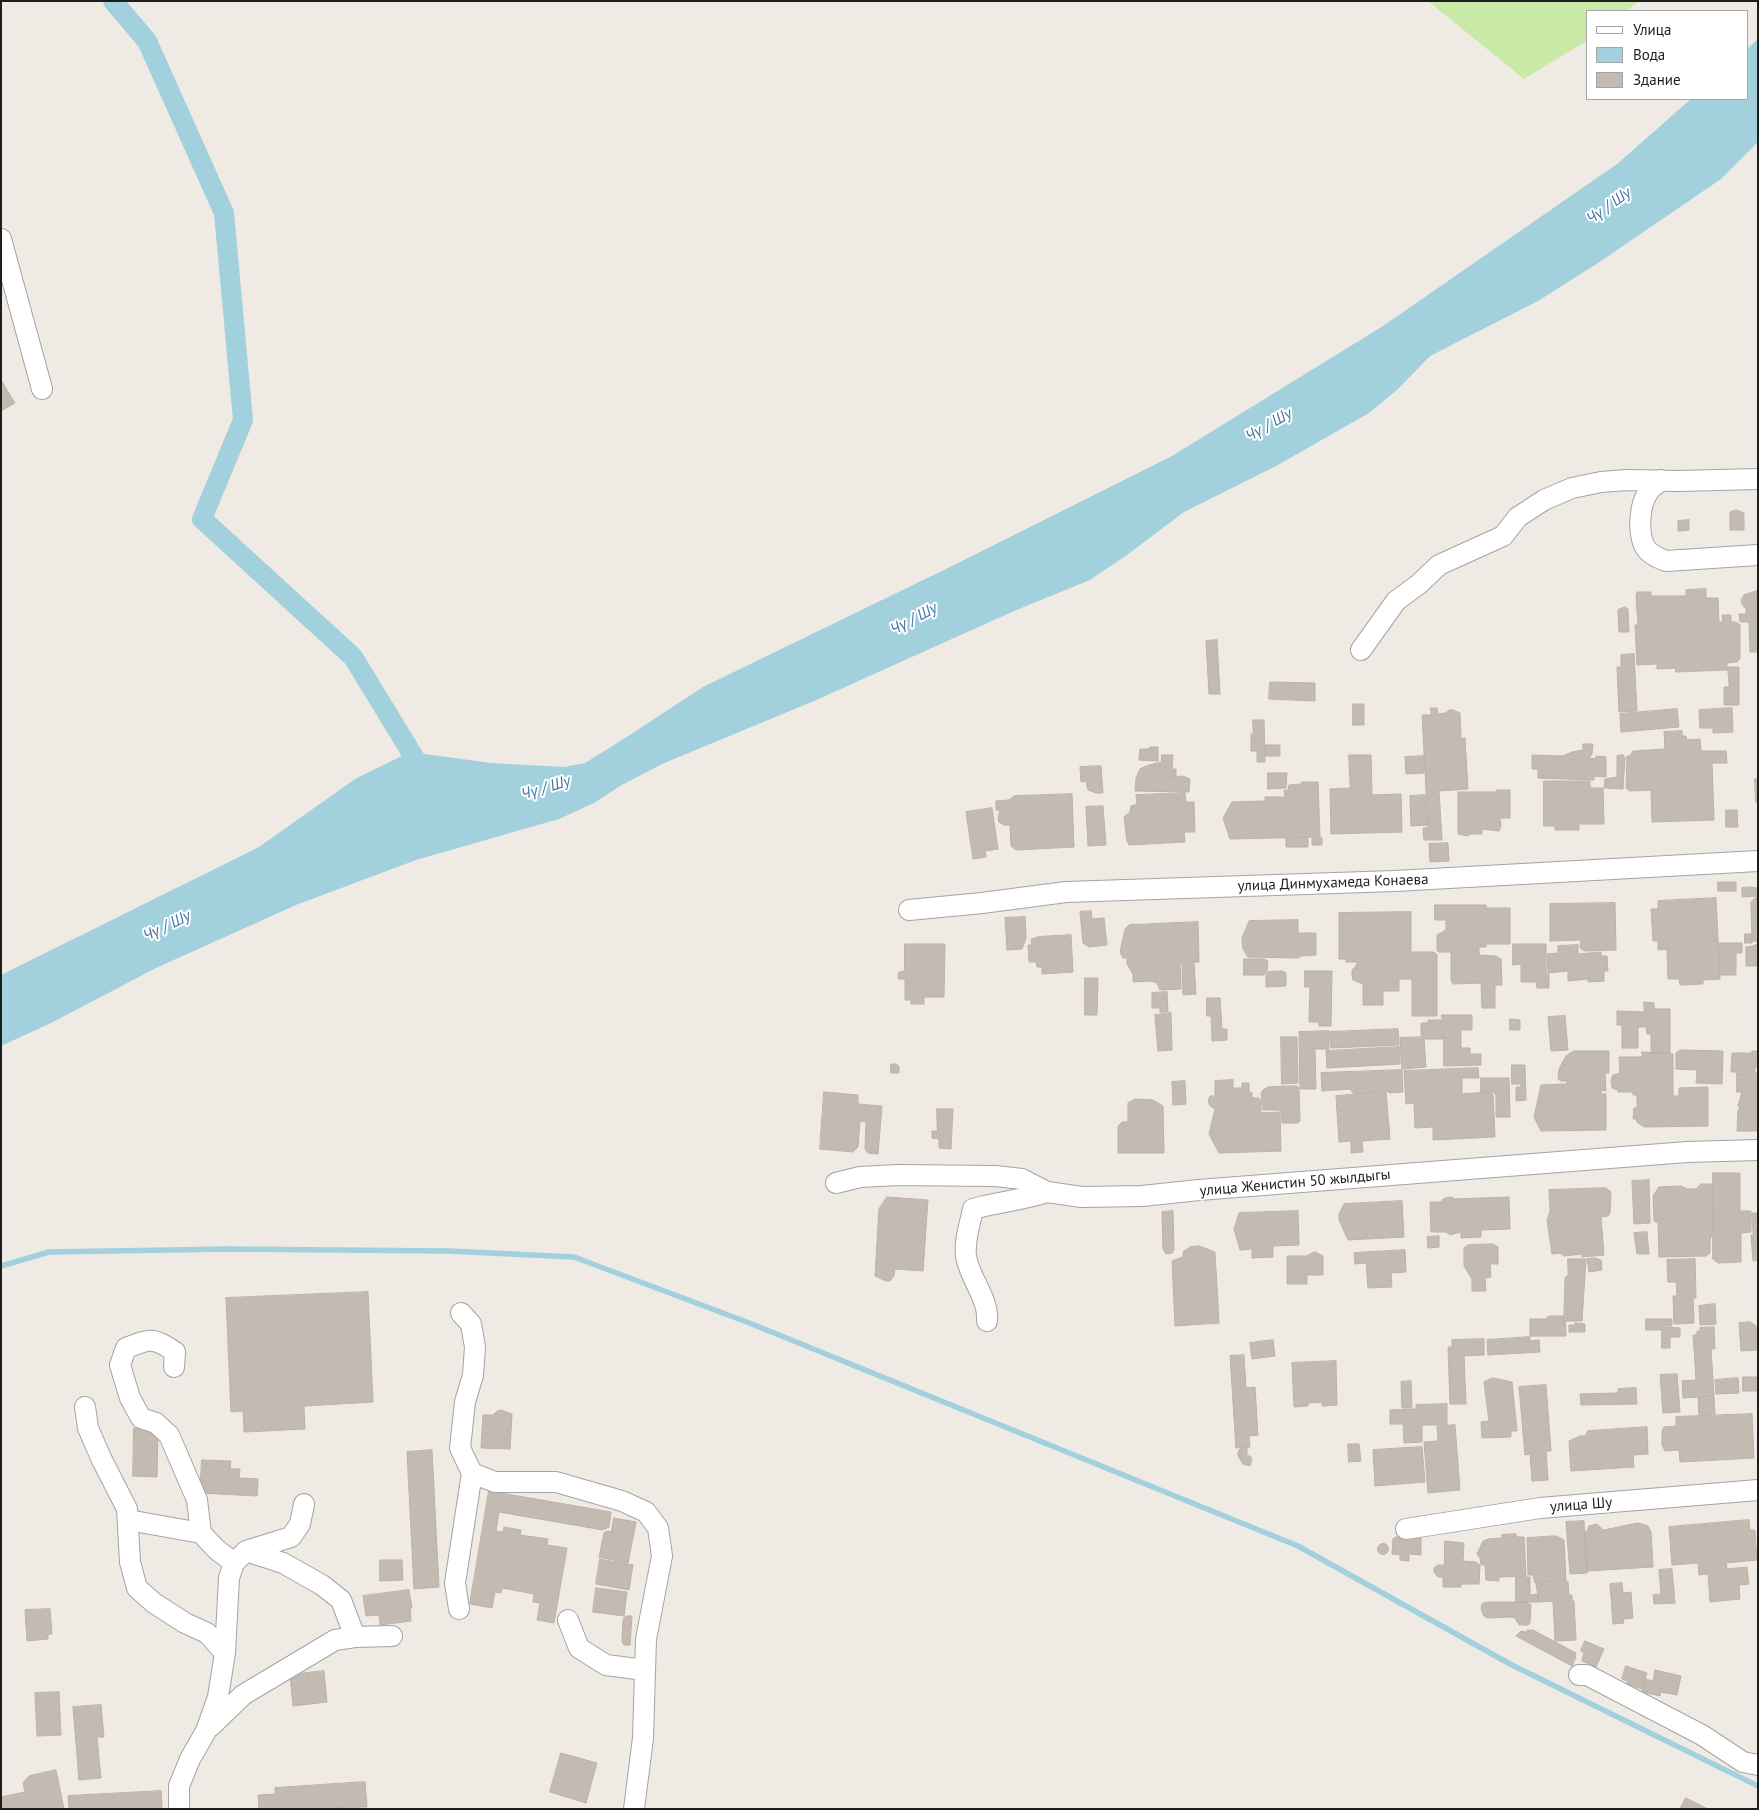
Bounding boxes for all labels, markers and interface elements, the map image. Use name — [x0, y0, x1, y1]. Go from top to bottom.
legend — [1586, 10, 1749, 100]
text: Улица — [1633, 20, 1671, 39]
text: Вода — [1633, 45, 1665, 64]
text: Здание — [1633, 70, 1681, 89]
water label: Чү / Шу — [1583, 183, 1635, 229]
water label: Чү / Шу — [1242, 404, 1296, 446]
water label: Чү / Шу — [887, 599, 941, 639]
water label: Чү / Шу — [519, 771, 573, 805]
street label: улица Динмухамеда Конаева — [1237, 871, 1429, 895]
water label: Чү / Шу — [140, 906, 194, 946]
street label: улица Женистин 50 жылдыгы — [1199, 1166, 1391, 1200]
street label: улица Шу — [1549, 1494, 1613, 1516]

